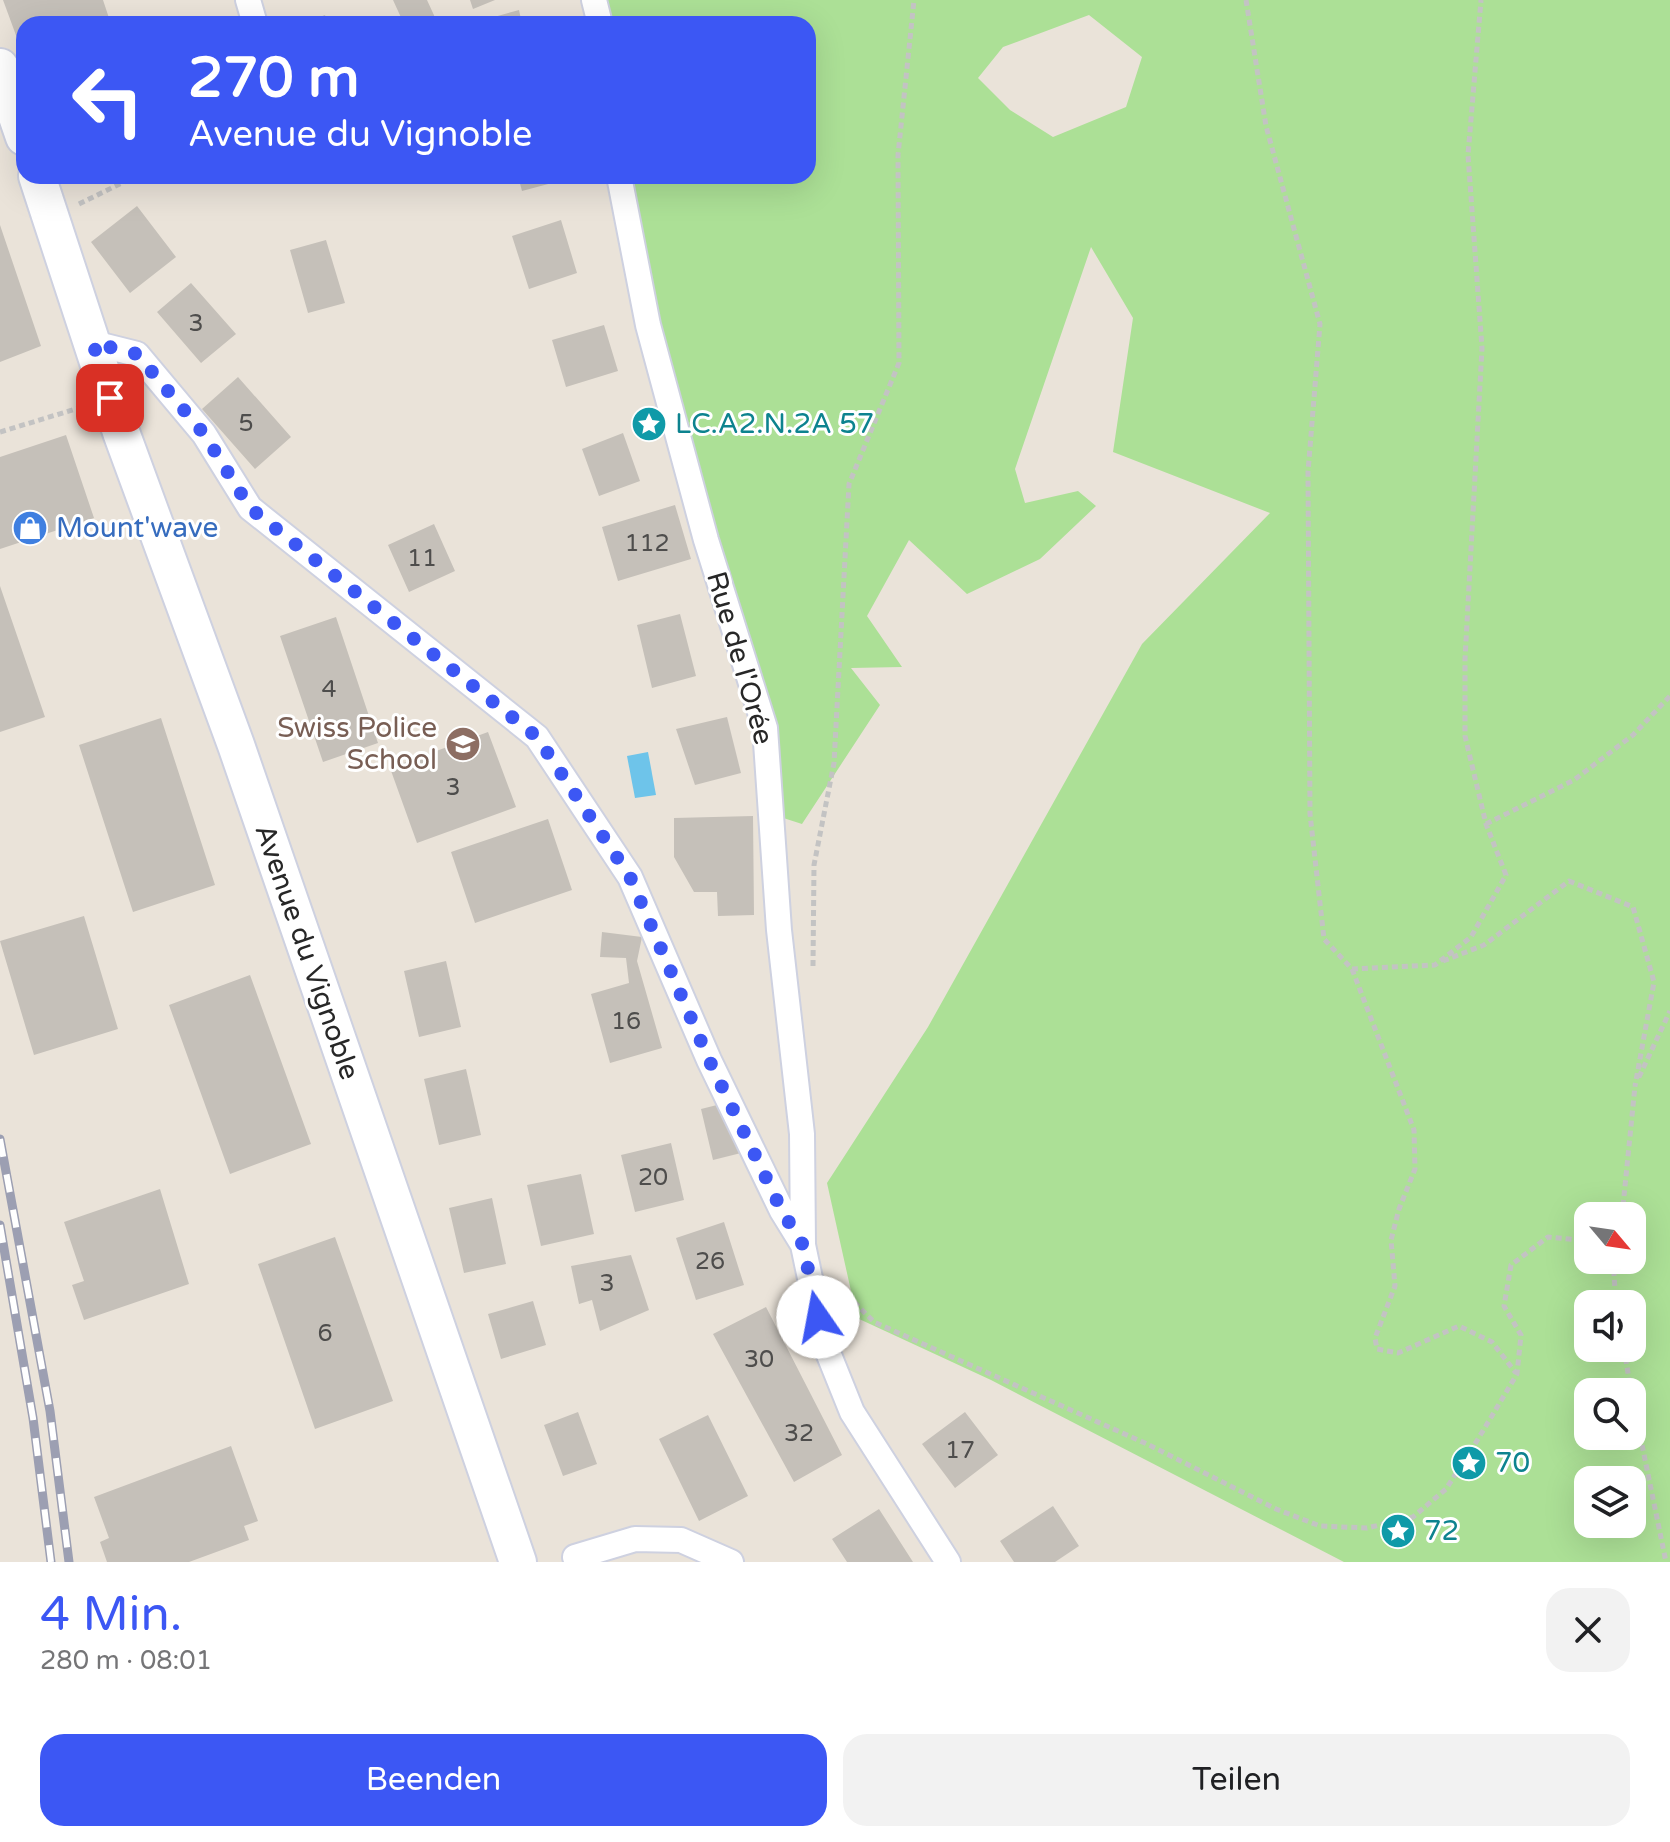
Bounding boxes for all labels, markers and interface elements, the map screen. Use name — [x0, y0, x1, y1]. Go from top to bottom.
text: 270 m — [188, 45, 359, 112]
icon: left — [56, 48, 160, 152]
text: Avenue du Vignoble — [188, 113, 532, 156]
house number: 3 — [188, 309, 204, 338]
pin — [76, 364, 144, 432]
icon: arrive — [88, 376, 132, 420]
place icon: LC.A2.N.2A 57 — [630, 405, 668, 443]
place label: LC.A2.N.2A 57 — [675, 407, 874, 441]
house number: 5 — [238, 409, 254, 438]
shop icon: Mount'wave — [11, 509, 49, 547]
place label: Mount'wave — [56, 511, 218, 545]
house number: 112 — [624, 529, 670, 558]
house number: 11 — [407, 544, 437, 573]
street label: Rue de l'Orée — [699, 567, 781, 749]
house number: 4 — [321, 675, 337, 704]
place label: Swiss Police School — [277, 711, 437, 777]
school or university icon: Swiss Police School — [444, 725, 482, 763]
house number: 3 — [445, 773, 461, 802]
street label: Avenue du Vignoble — [247, 820, 367, 1084]
house number: 16 — [611, 1007, 641, 1036]
house number: 20 — [638, 1163, 668, 1192]
north arrow — [1574, 1202, 1646, 1274]
map controls — [1574, 1202, 1646, 1538]
house number: 26 — [695, 1247, 725, 1276]
house number: 3 — [599, 1269, 615, 1298]
position arrow — [776, 1275, 860, 1359]
button: sound — [1574, 1290, 1646, 1362]
house number: 6 — [317, 1319, 333, 1348]
house number: 30 — [744, 1345, 774, 1374]
button: search — [1574, 1378, 1646, 1450]
house number: 32 — [784, 1419, 814, 1448]
house number: 17 — [945, 1436, 975, 1465]
place icon: 70 — [1450, 1444, 1488, 1482]
place label: 70 — [1495, 1446, 1530, 1480]
button: layers — [1574, 1466, 1646, 1538]
place icon: 72 — [1379, 1512, 1417, 1550]
place label: 72 — [1424, 1514, 1459, 1548]
text: 4 Min. — [40, 1586, 182, 1644]
button: close — [1546, 1588, 1630, 1672]
text: 280 m · 08:01 — [40, 1645, 212, 1676]
button: Beenden — [40, 1734, 827, 1826]
button: Teilen — [843, 1734, 1630, 1826]

